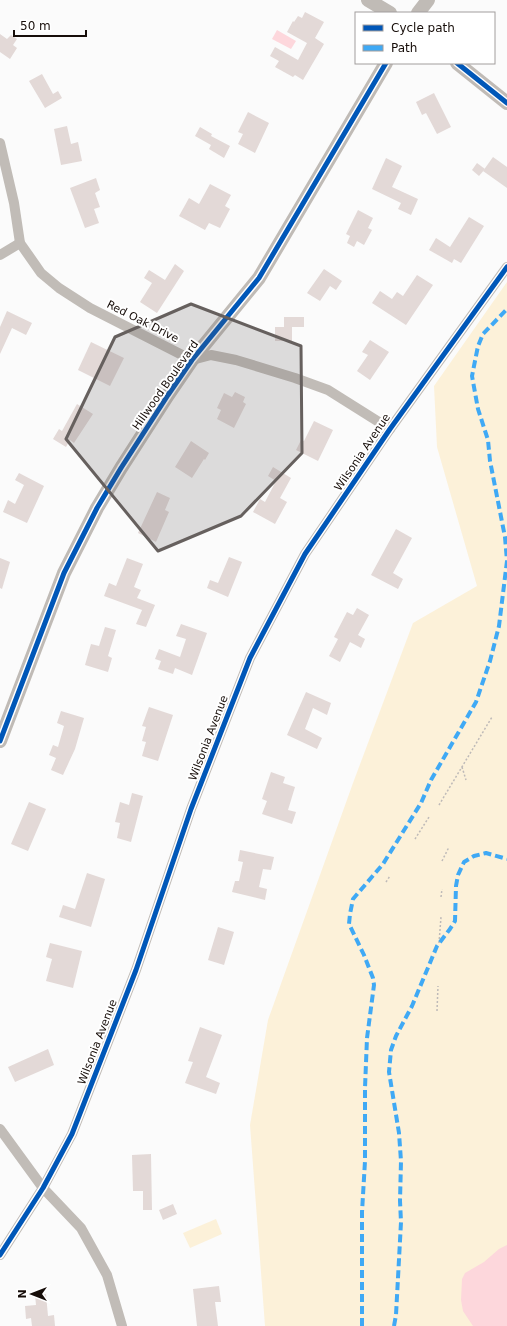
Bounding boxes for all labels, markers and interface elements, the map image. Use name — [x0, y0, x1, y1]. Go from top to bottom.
scale bar — [14, 12, 86, 38]
legend — [355, 12, 495, 64]
text: 50 m — [20, 19, 51, 33]
text: Cycle path — [391, 21, 455, 35]
text: Path — [391, 41, 417, 55]
street label: Red Oak Drive — [105, 298, 181, 345]
street label: Hillwood Boulevard — [130, 338, 201, 432]
street label: Wilsonia Avenue — [332, 411, 393, 493]
street label: Wilsonia Avenue — [186, 693, 231, 783]
street label: Wilsonia Avenue — [75, 997, 120, 1087]
north arrow — [12, 1274, 52, 1314]
text: N — [16, 1289, 29, 1299]

